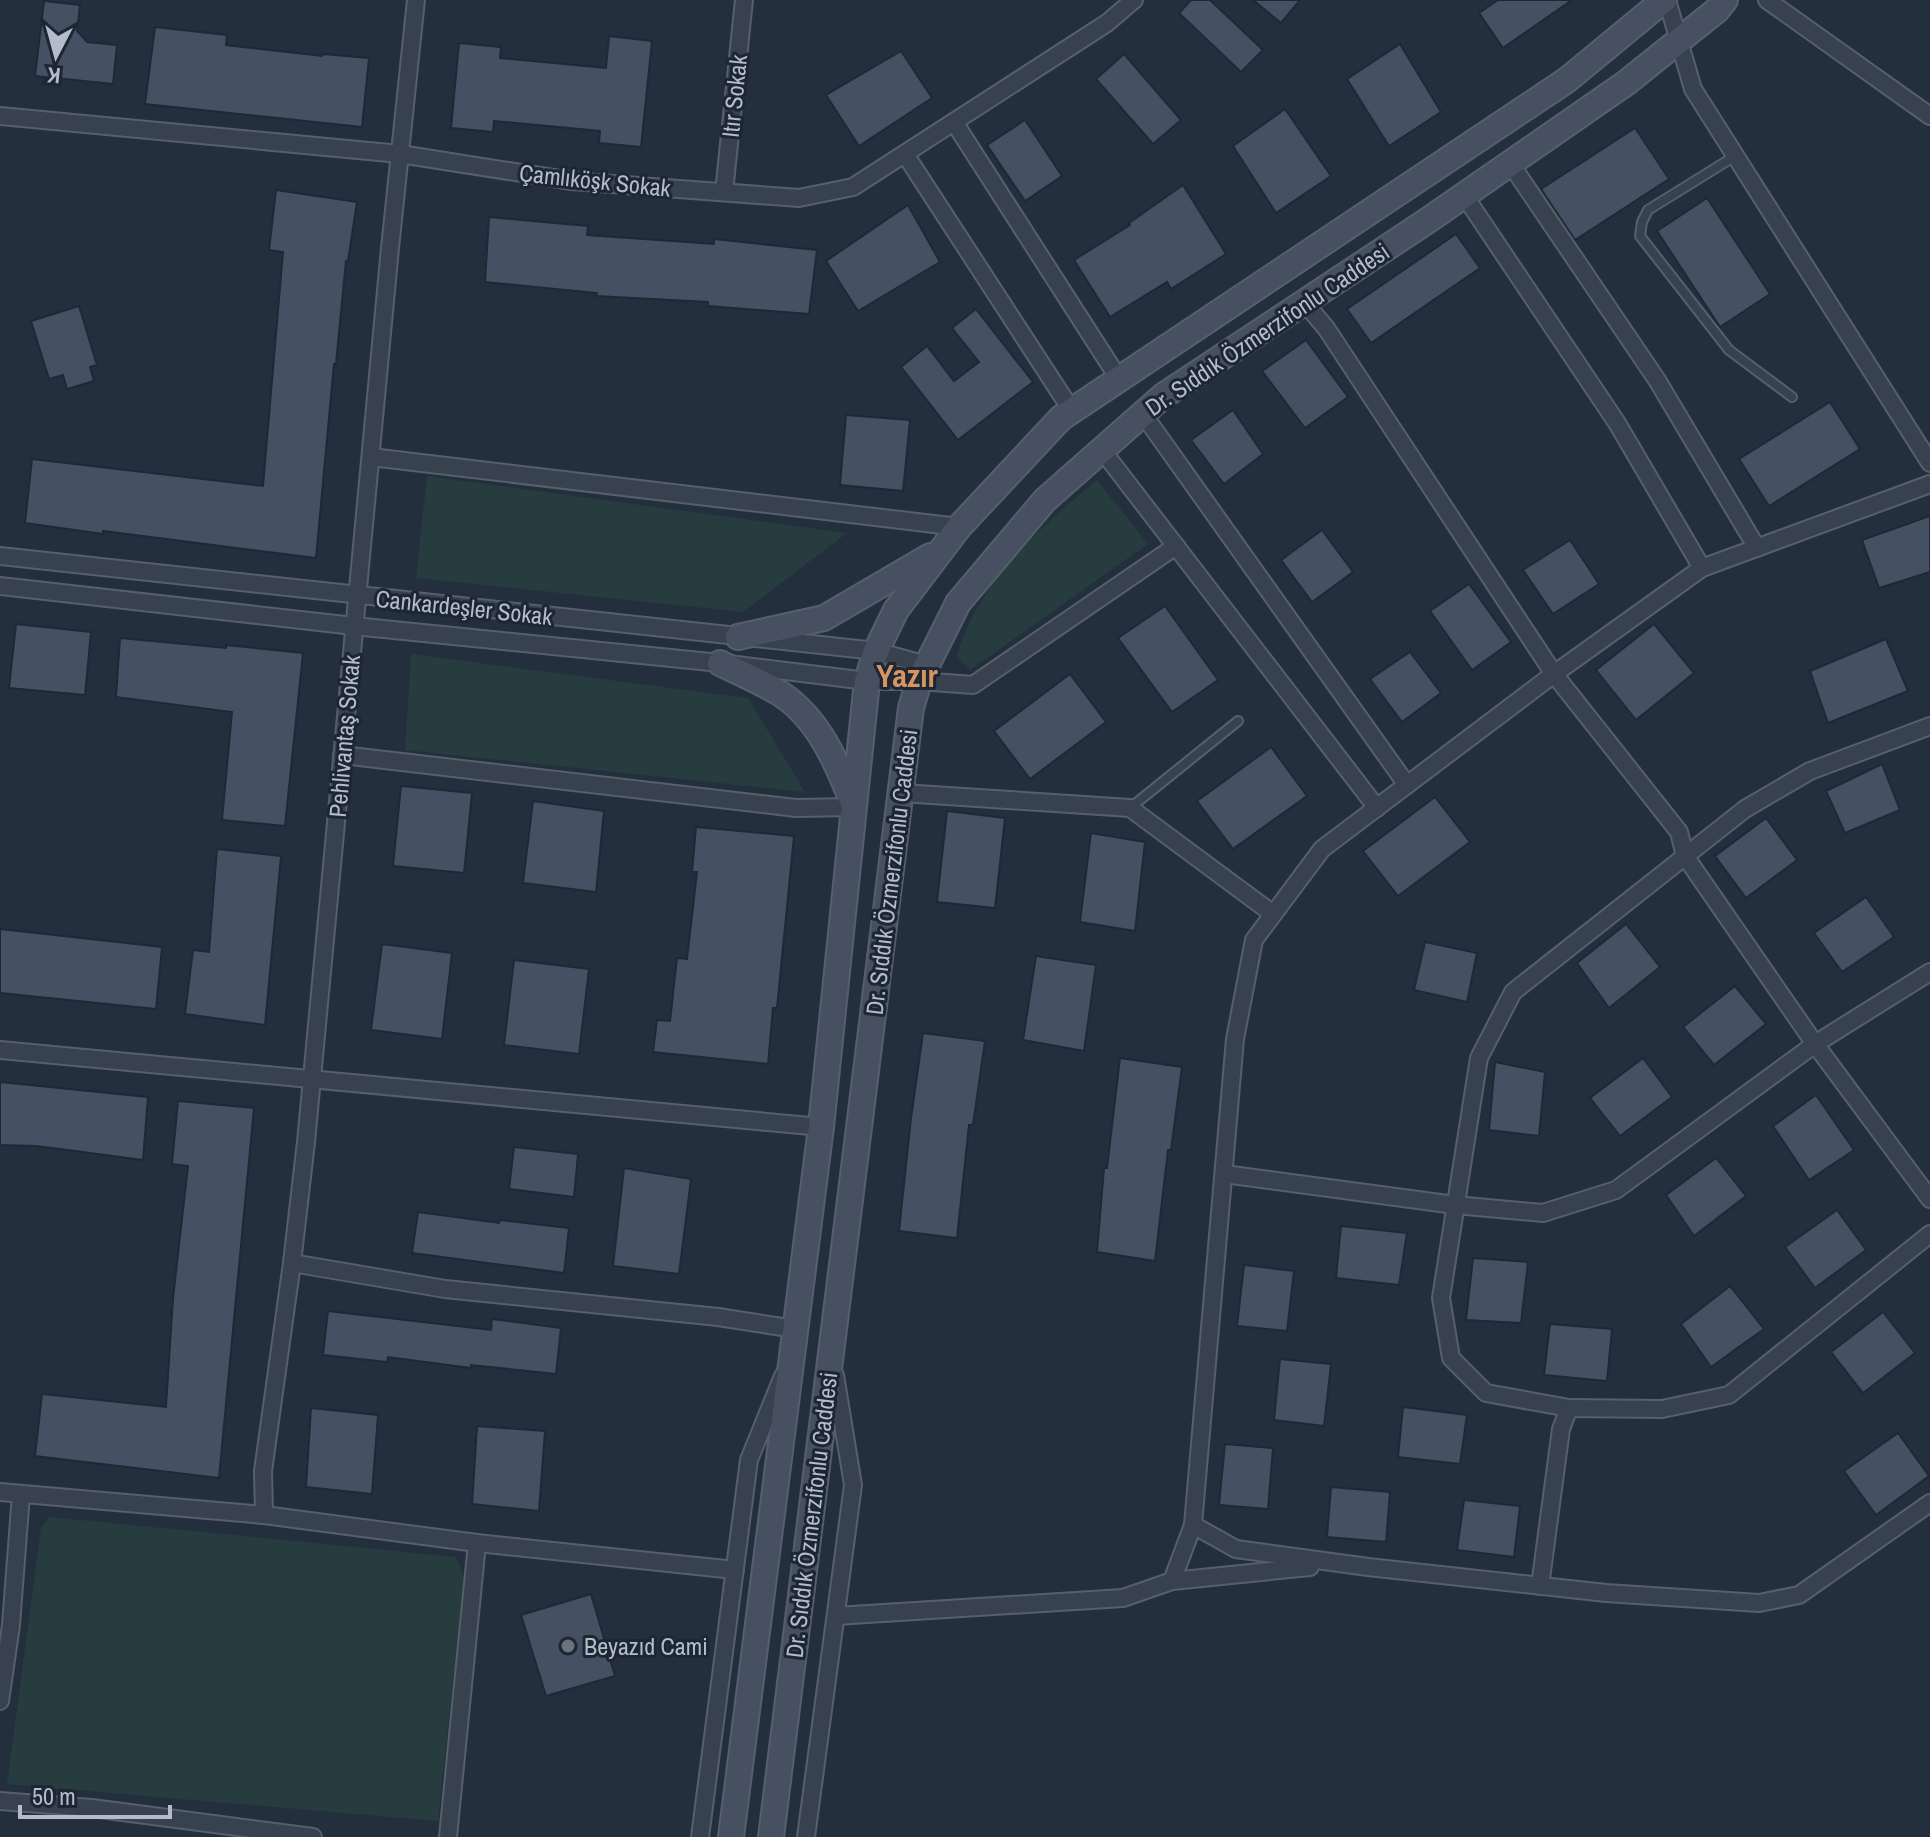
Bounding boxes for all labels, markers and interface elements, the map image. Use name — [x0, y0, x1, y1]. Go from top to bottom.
north arrow — [16, 16, 96, 96]
street label: Itır Sokak — [714, 53, 754, 139]
text: K — [46, 60, 62, 91]
street label: Çamlıköşk Sokak — [518, 156, 672, 204]
street label: Dr. Sıddık Özmerzifonlu Caddesi — [1139, 235, 1395, 423]
street label: Cankardeşler Sokak — [374, 582, 554, 632]
street label: Pehlivantaş Sokak — [321, 653, 367, 819]
district label: Yazır — [876, 654, 938, 697]
street label: Dr. Sıddık Özmerzifonlu Caddesi — [858, 727, 924, 1017]
street label: Dr. Sıddık Özmerzifonlu Caddesi — [778, 1370, 844, 1660]
place label: Beyazıd Cami — [584, 1630, 708, 1662]
marker: Beyazıd Cami — [559, 1637, 577, 1655]
scale bar — [20, 1769, 170, 1819]
text: 50 m — [32, 1780, 76, 1812]

